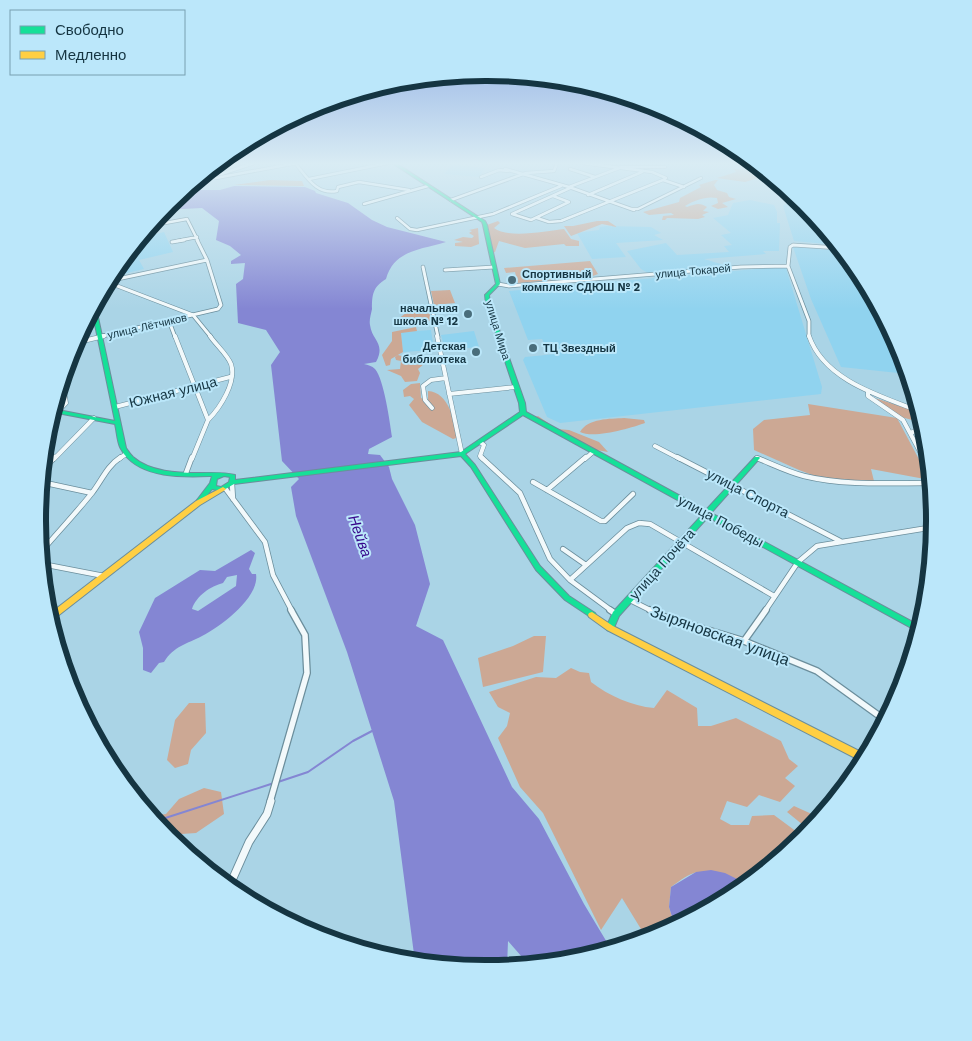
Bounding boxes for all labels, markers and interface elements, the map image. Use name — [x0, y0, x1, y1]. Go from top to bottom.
legend — [10, 10, 185, 75]
text: Свободно — [55, 21, 124, 39]
text: Медленно — [55, 46, 126, 64]
street label: улица Токарей — [655, 262, 731, 281]
place label: Спортивный комплекс СДЮШ № 2 — [522, 268, 640, 294]
marker: Спортивный комплекс СДЮШ № 2 — [506, 274, 518, 286]
street label: улица Мира — [482, 299, 513, 362]
place label: начальная школа № 12 — [394, 302, 458, 328]
marker: начальная школа № 12 — [462, 308, 474, 320]
street label: улица Лётчиков — [106, 311, 188, 342]
place label: Детская библиотека — [403, 340, 467, 366]
marker: ТЦ Звездный — [527, 342, 539, 354]
place label: ТЦ Звездный — [543, 342, 616, 355]
marker: Детская библиотека — [470, 346, 482, 358]
street label: Южная улица — [127, 373, 219, 411]
street label: улица Спорта — [704, 465, 792, 521]
street label: улица Победы — [675, 492, 767, 550]
water label: Нейва — [344, 513, 376, 559]
street label: улица Почёта — [626, 525, 698, 603]
street label: Зыряновская улица — [648, 601, 792, 670]

